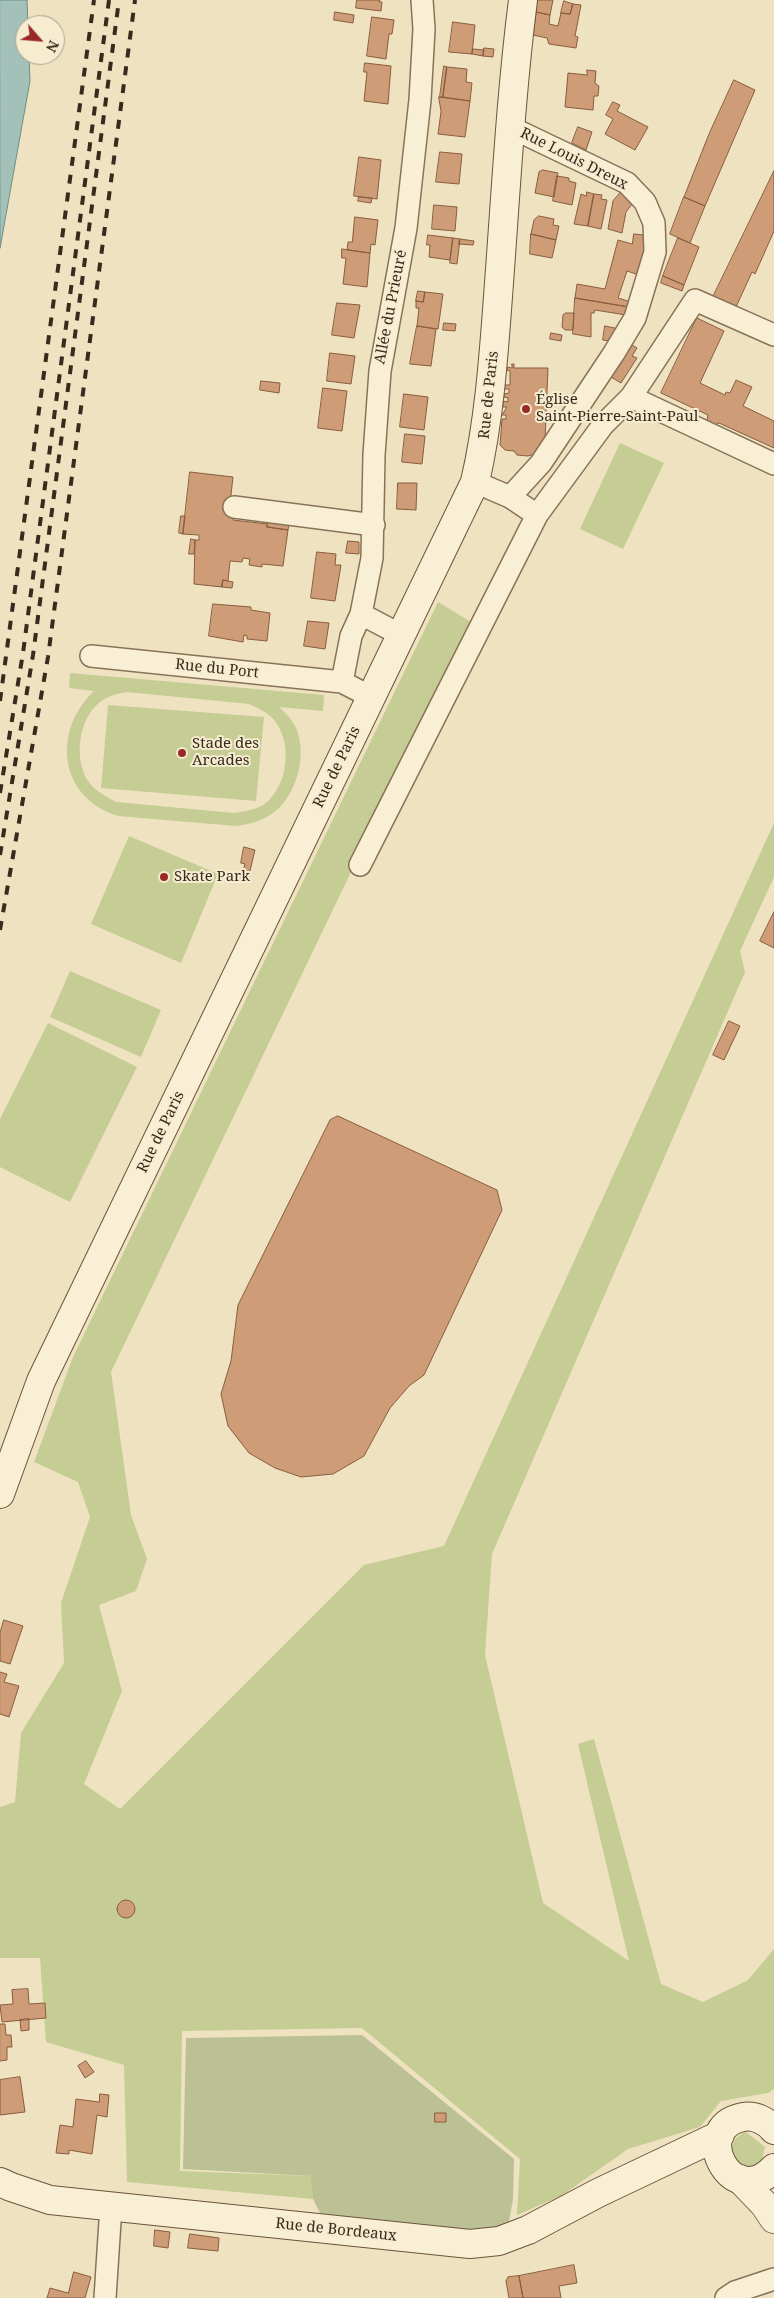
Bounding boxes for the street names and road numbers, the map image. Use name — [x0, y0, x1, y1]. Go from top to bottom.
street label: Rue Louis Dreux — [517, 124, 631, 194]
street label: Allée du Prieuré — [371, 248, 411, 366]
street label: Rue de Paris — [475, 350, 503, 440]
street label: Rue du Port — [174, 656, 260, 682]
street label: Rue de Paris — [309, 723, 365, 811]
street label: Rue de Paris — [133, 1088, 189, 1176]
street label: Rue de Bordeaux — [274, 2215, 398, 2245]

